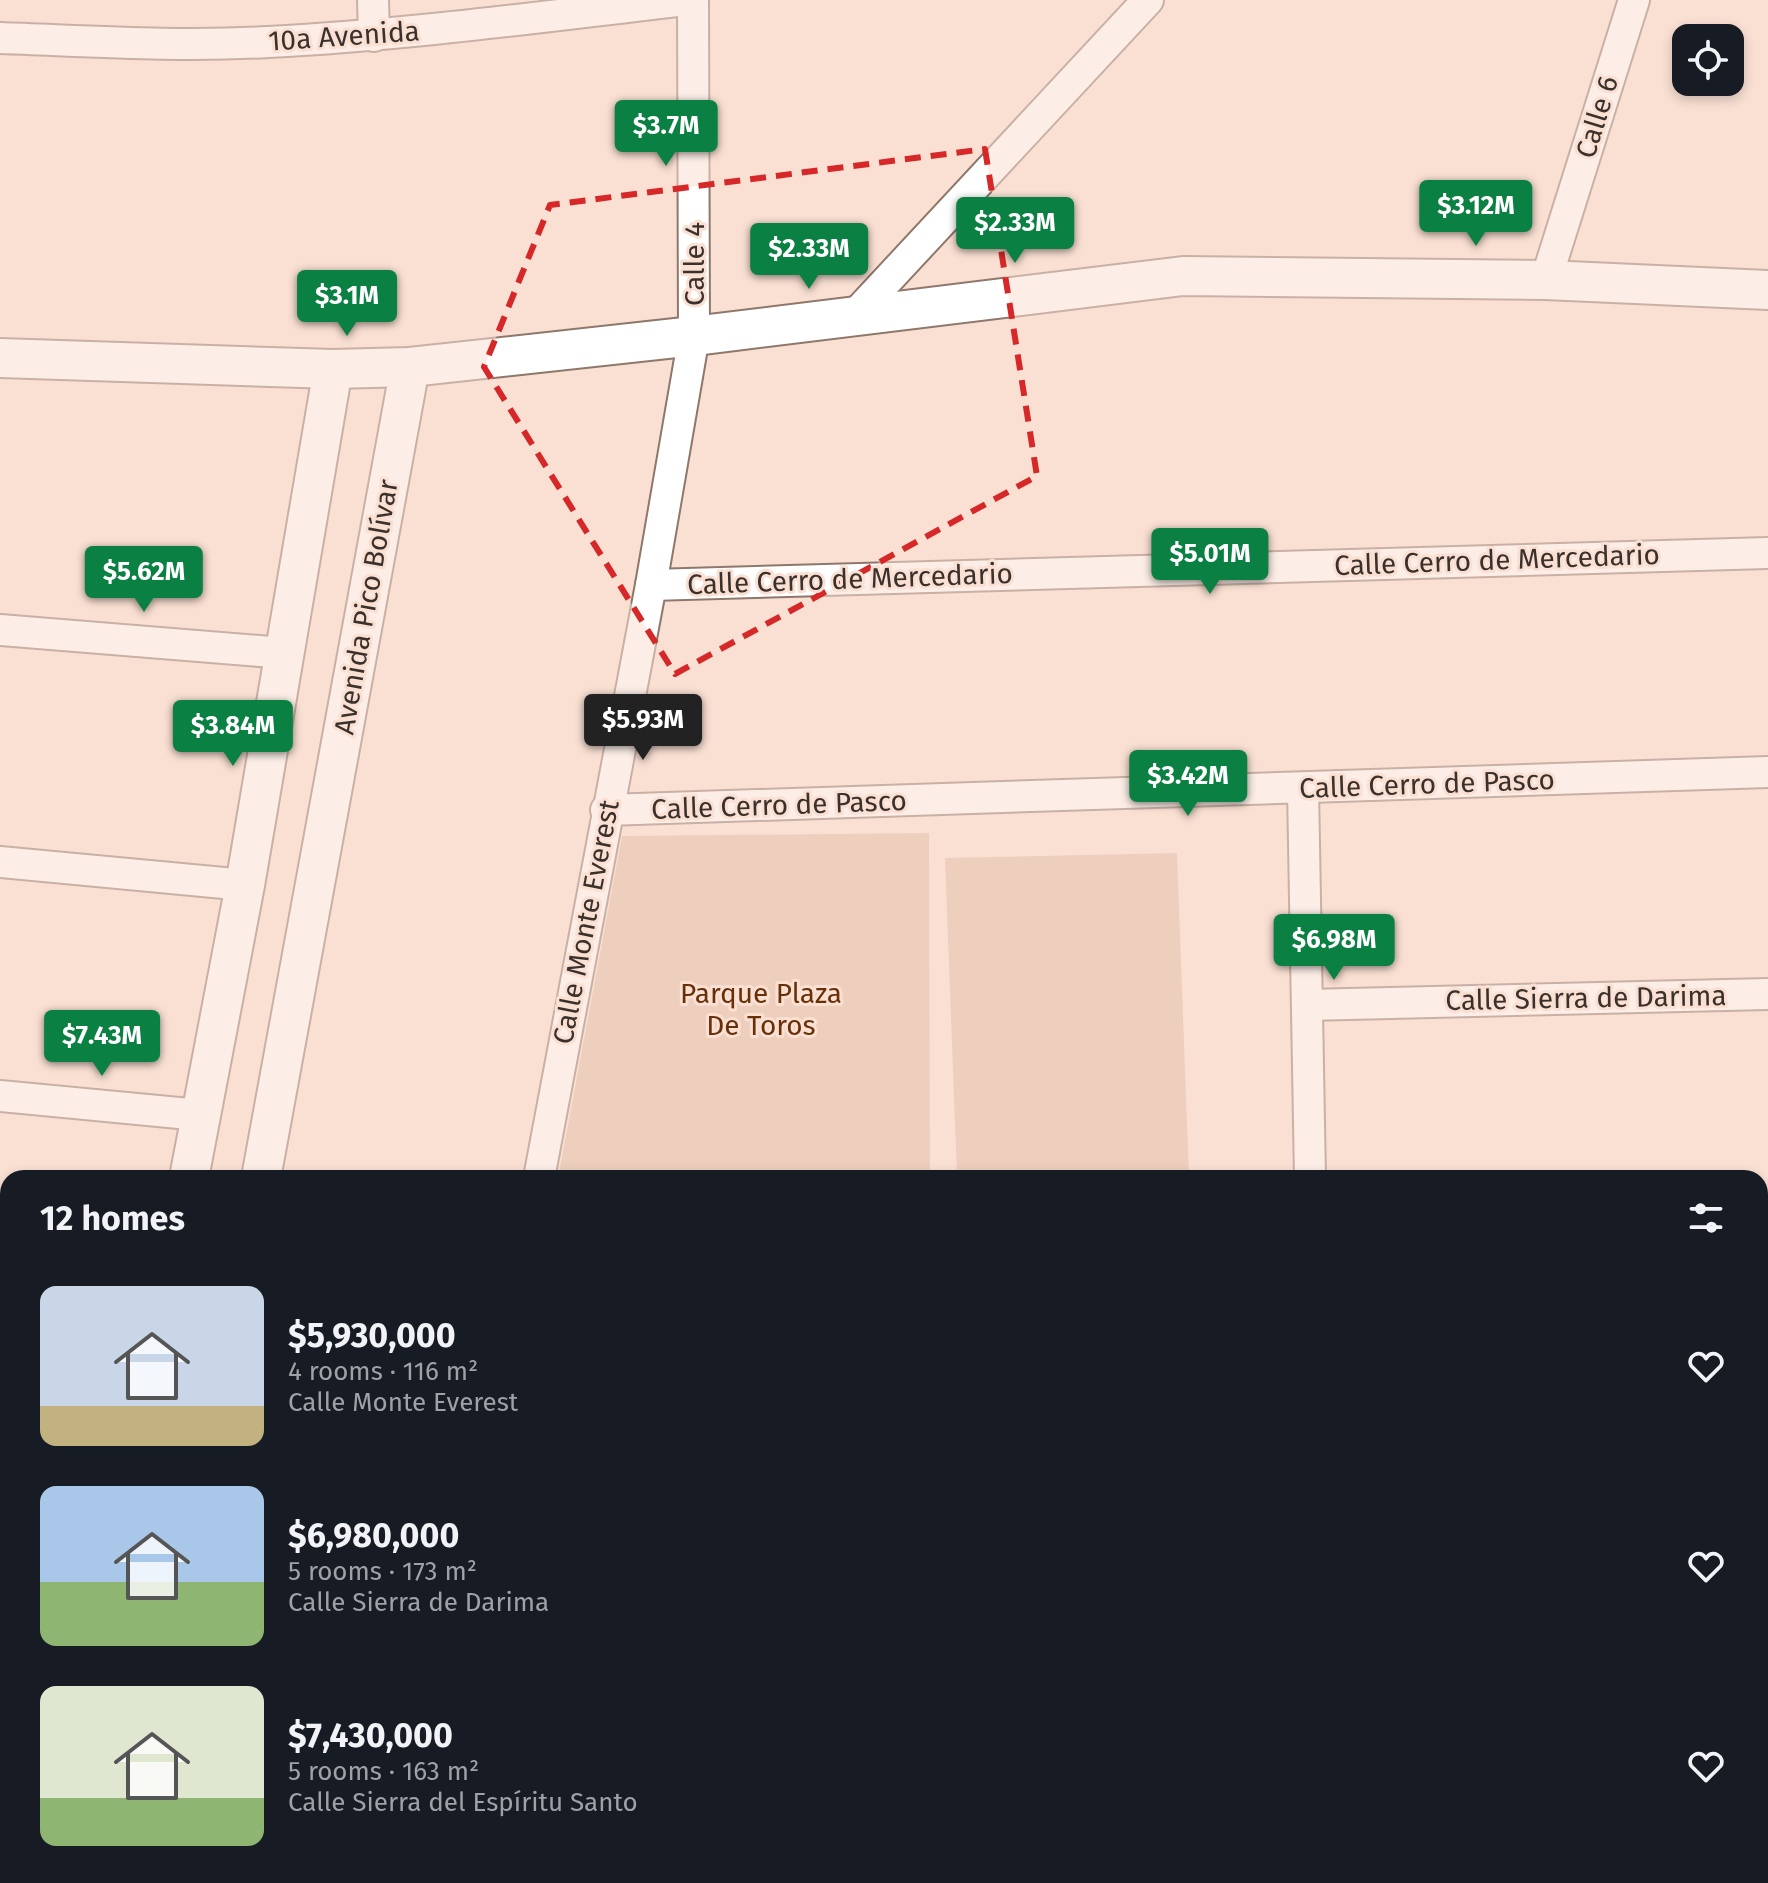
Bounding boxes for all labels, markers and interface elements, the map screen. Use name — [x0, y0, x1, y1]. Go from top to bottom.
street label: 10a Avenida — [267, 14, 421, 58]
map controls — [1672, 24, 1744, 96]
button: locate — [1672, 24, 1744, 96]
street label: Calle 6 — [1569, 72, 1625, 162]
pin: $3.7M — [610, 100, 722, 168]
text: $3.7M — [633, 110, 699, 141]
pin: $3.12M — [1411, 180, 1541, 248]
text: $3.12M — [1437, 190, 1515, 221]
pin: $2.33M — [950, 197, 1080, 265]
text: $2.33M — [974, 207, 1056, 238]
street label: Calle 4 — [678, 222, 711, 306]
pin: $2.33M — [744, 223, 874, 291]
text: $2.33M — [768, 233, 850, 264]
pin: $3.1M — [291, 270, 403, 338]
text: $3.1M — [315, 280, 379, 311]
street label: Avenida Pico Bolívar — [327, 477, 405, 737]
pin: $5.01M — [1145, 528, 1275, 596]
text: $5.01M — [1169, 538, 1251, 569]
street label: Calle Cerro de Mercedario — [1334, 538, 1660, 582]
pin: $5.62M — [79, 546, 209, 614]
text: $5.62M — [103, 556, 185, 587]
street label: Calle Cerro de Mercedario — [687, 557, 1013, 601]
pin: $5.93M — [578, 694, 708, 762]
pin: $3.84M — [168, 700, 298, 768]
text: $5.93M — [602, 704, 684, 735]
text: $3.84M — [191, 710, 275, 741]
pin: $3.42M — [1123, 750, 1253, 818]
text: $3.42M — [1147, 760, 1229, 791]
street label: Calle Cerro de Pasco — [1299, 763, 1555, 805]
street label: Calle Cerro de Pasco — [651, 784, 907, 826]
street label: Calle Monte Everest — [546, 796, 626, 1047]
pin: $6.98M — [1269, 914, 1399, 982]
text: $6.98M — [1292, 924, 1376, 955]
park label: Parque Plaza De Toros — [680, 977, 842, 1042]
street label: Calle Sierra de Darima — [1445, 979, 1727, 1017]
pin: $7.43M — [37, 1010, 167, 1078]
text: $7.43M — [62, 1020, 142, 1051]
icon: filters — [1684, 1196, 1728, 1240]
text: 12 homes — [40, 1198, 185, 1239]
text: $5,930,000 — [288, 1315, 456, 1356]
icon: home — [104, 1318, 200, 1414]
icon: heart — [1684, 1344, 1728, 1388]
text: 4 rooms · 116 m² — [288, 1356, 478, 1387]
text: Calle Monte Everest — [288, 1387, 518, 1418]
text: $6,980,000 — [288, 1515, 459, 1556]
icon: home — [104, 1518, 200, 1614]
icon: heart — [1684, 1544, 1728, 1588]
text: 5 rooms · 173 m² — [288, 1556, 477, 1587]
text: Calle Sierra de Darima — [288, 1587, 549, 1618]
text: $7,430,000 — [288, 1715, 453, 1756]
icon: home — [104, 1718, 200, 1814]
icon: heart — [1684, 1744, 1728, 1788]
text: 5 rooms · 163 m² — [288, 1756, 479, 1787]
text: Calle Sierra del Espíritu Santo — [288, 1787, 638, 1818]

